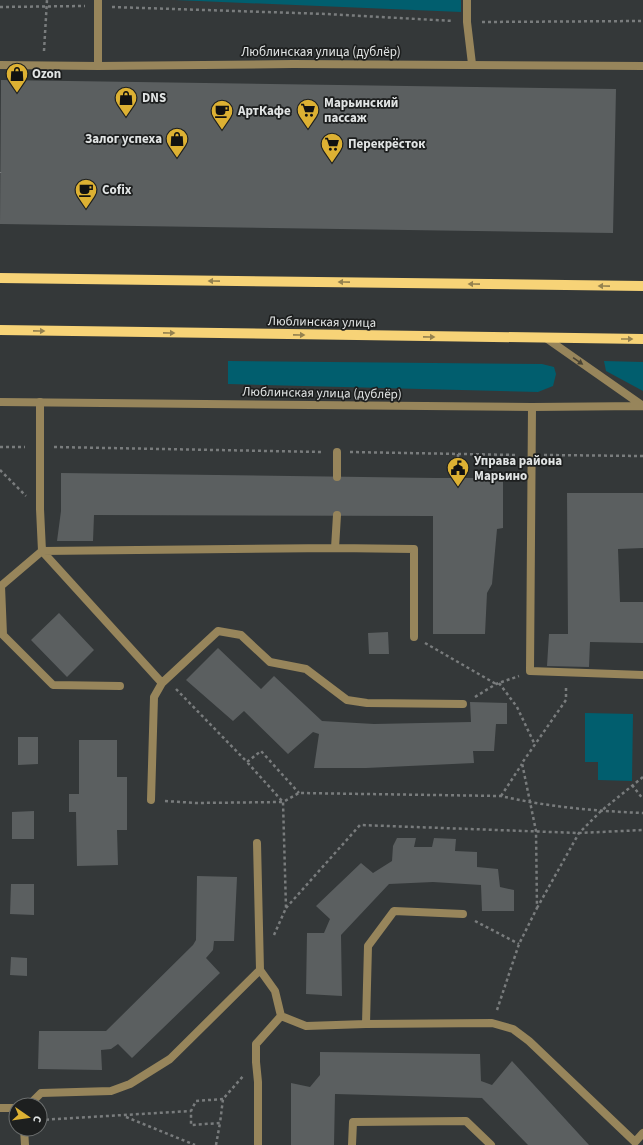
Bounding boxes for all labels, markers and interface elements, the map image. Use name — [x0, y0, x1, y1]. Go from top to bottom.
street label: Люблинская улица (дублёр) — [241, 43, 401, 61]
shop icon: Ozon — [4, 61, 30, 94]
place label: Ozon — [32, 65, 61, 83]
shop icon: DNS — [113, 85, 139, 118]
place label: DNS — [142, 89, 166, 107]
place label: Марьинский пассаж — [324, 94, 398, 127]
supermarket icon: Марьинский пассаж — [295, 97, 321, 130]
cafe icon: АртКафе — [209, 98, 235, 131]
place label: АртКафе — [237, 102, 291, 120]
shop icon: Залог успеха — [164, 126, 190, 159]
place label: Залог успеха — [85, 130, 162, 148]
supermarket icon: Перекрёсток — [319, 131, 345, 164]
place label: Перекрёсток — [348, 135, 426, 153]
cafe icon: Cofix — [73, 177, 99, 210]
place label: Cofix — [102, 181, 132, 199]
one-way arrow — [207, 278, 220, 284]
one-way arrow — [338, 279, 350, 286]
one-way arrow — [467, 281, 480, 287]
one-way arrow — [598, 282, 610, 289]
street label: Люблинская улица — [268, 312, 376, 332]
one-way arrow — [33, 328, 46, 334]
one-way arrow — [163, 330, 176, 336]
one-way arrow — [293, 332, 306, 338]
one-way arrow — [423, 333, 435, 340]
one-way arrow — [621, 336, 634, 342]
one-way arrow — [573, 357, 584, 365]
street label: Люблинская улица (дублёр) — [242, 383, 402, 403]
place label: Управа района Марьино — [474, 452, 562, 485]
public building icon: Управа района Марьино — [445, 455, 471, 488]
north arrow — [8, 1097, 48, 1137]
text: С — [29, 1114, 45, 1125]

